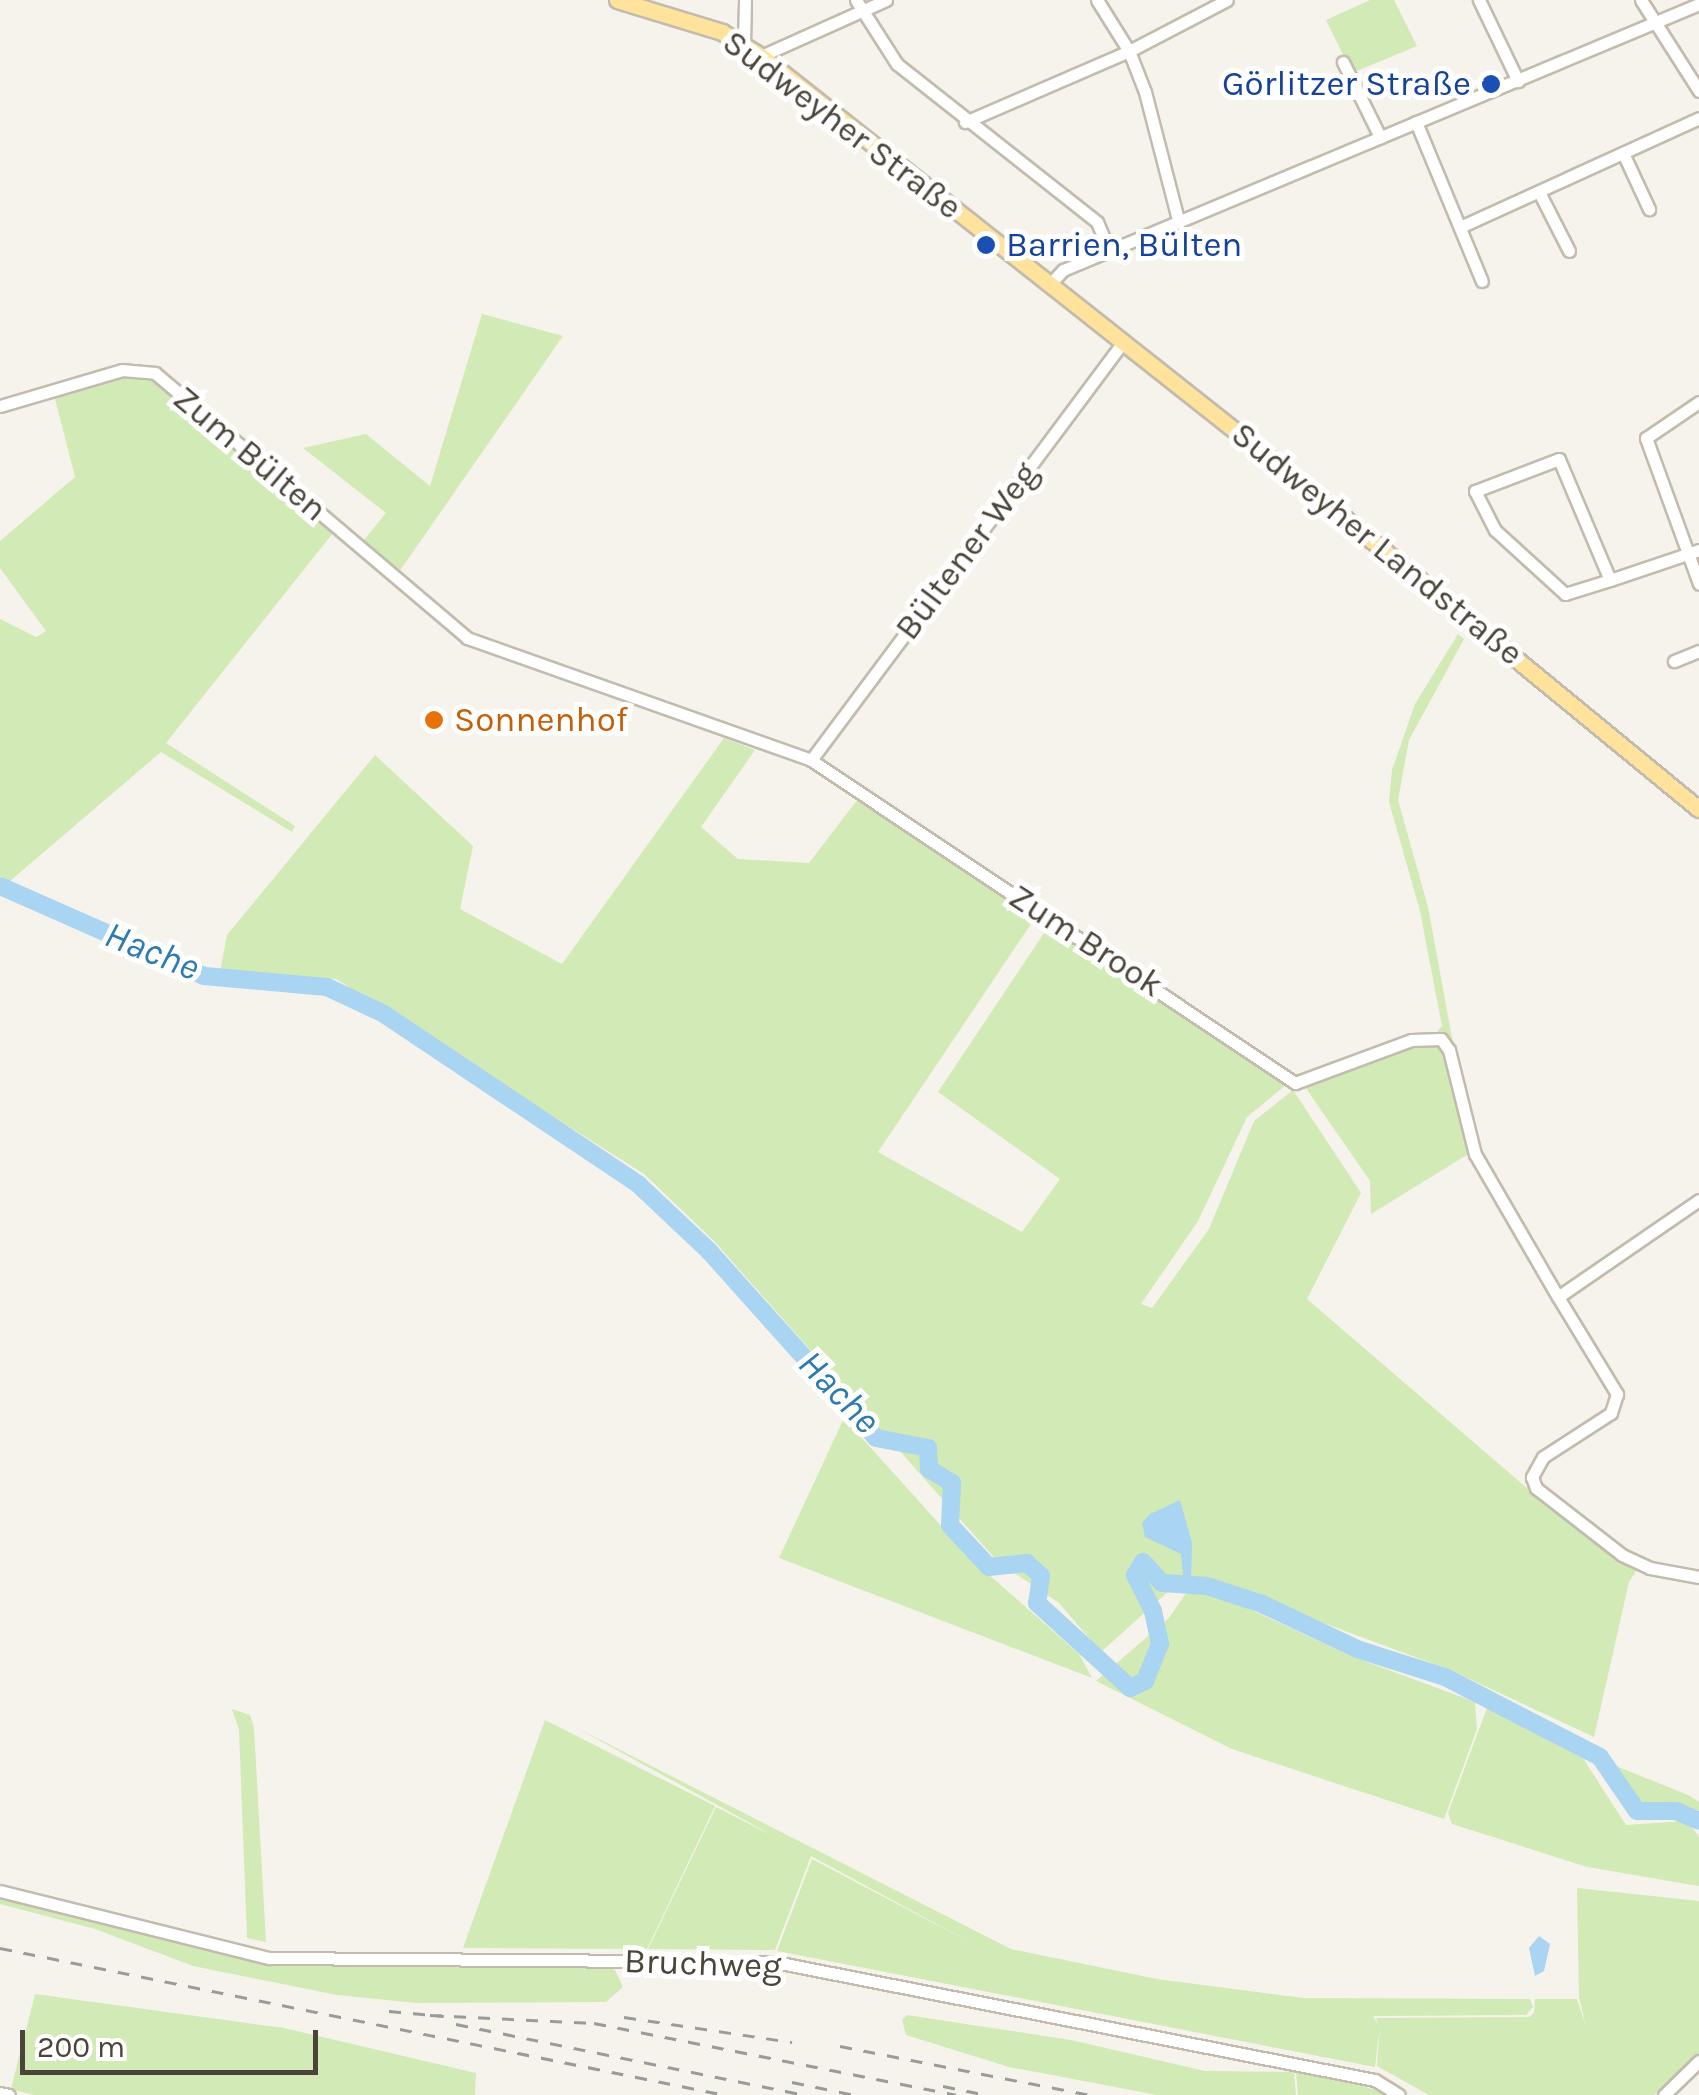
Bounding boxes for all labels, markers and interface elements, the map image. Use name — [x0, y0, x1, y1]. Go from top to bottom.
street label: Sudweyher Straße — [714, 21, 970, 229]
place label: Görlitzer Straße — [1222, 63, 1471, 105]
marker: Görlitzer Straße — [1480, 73, 1502, 95]
place label: Barrien, Bülten — [1006, 224, 1242, 266]
marker: Barrien, Bülten — [975, 234, 997, 256]
street label: Zum Bülten — [165, 378, 335, 530]
street label: Sudweyher Landstraße — [1223, 413, 1531, 675]
street label: Bültener Weg — [886, 454, 1048, 648]
place label: Sonnenhof — [454, 699, 628, 741]
marker: Sonnenhof — [423, 709, 445, 731]
street label: Zum Brook — [1001, 876, 1171, 1006]
water label: Hache — [98, 912, 206, 990]
water label: Hache — [789, 1341, 889, 1443]
street label: Bruchweg — [623, 1940, 783, 1988]
scale bar — [25, 2010, 322, 2072]
text: 200 m — [37, 2029, 125, 2065]

